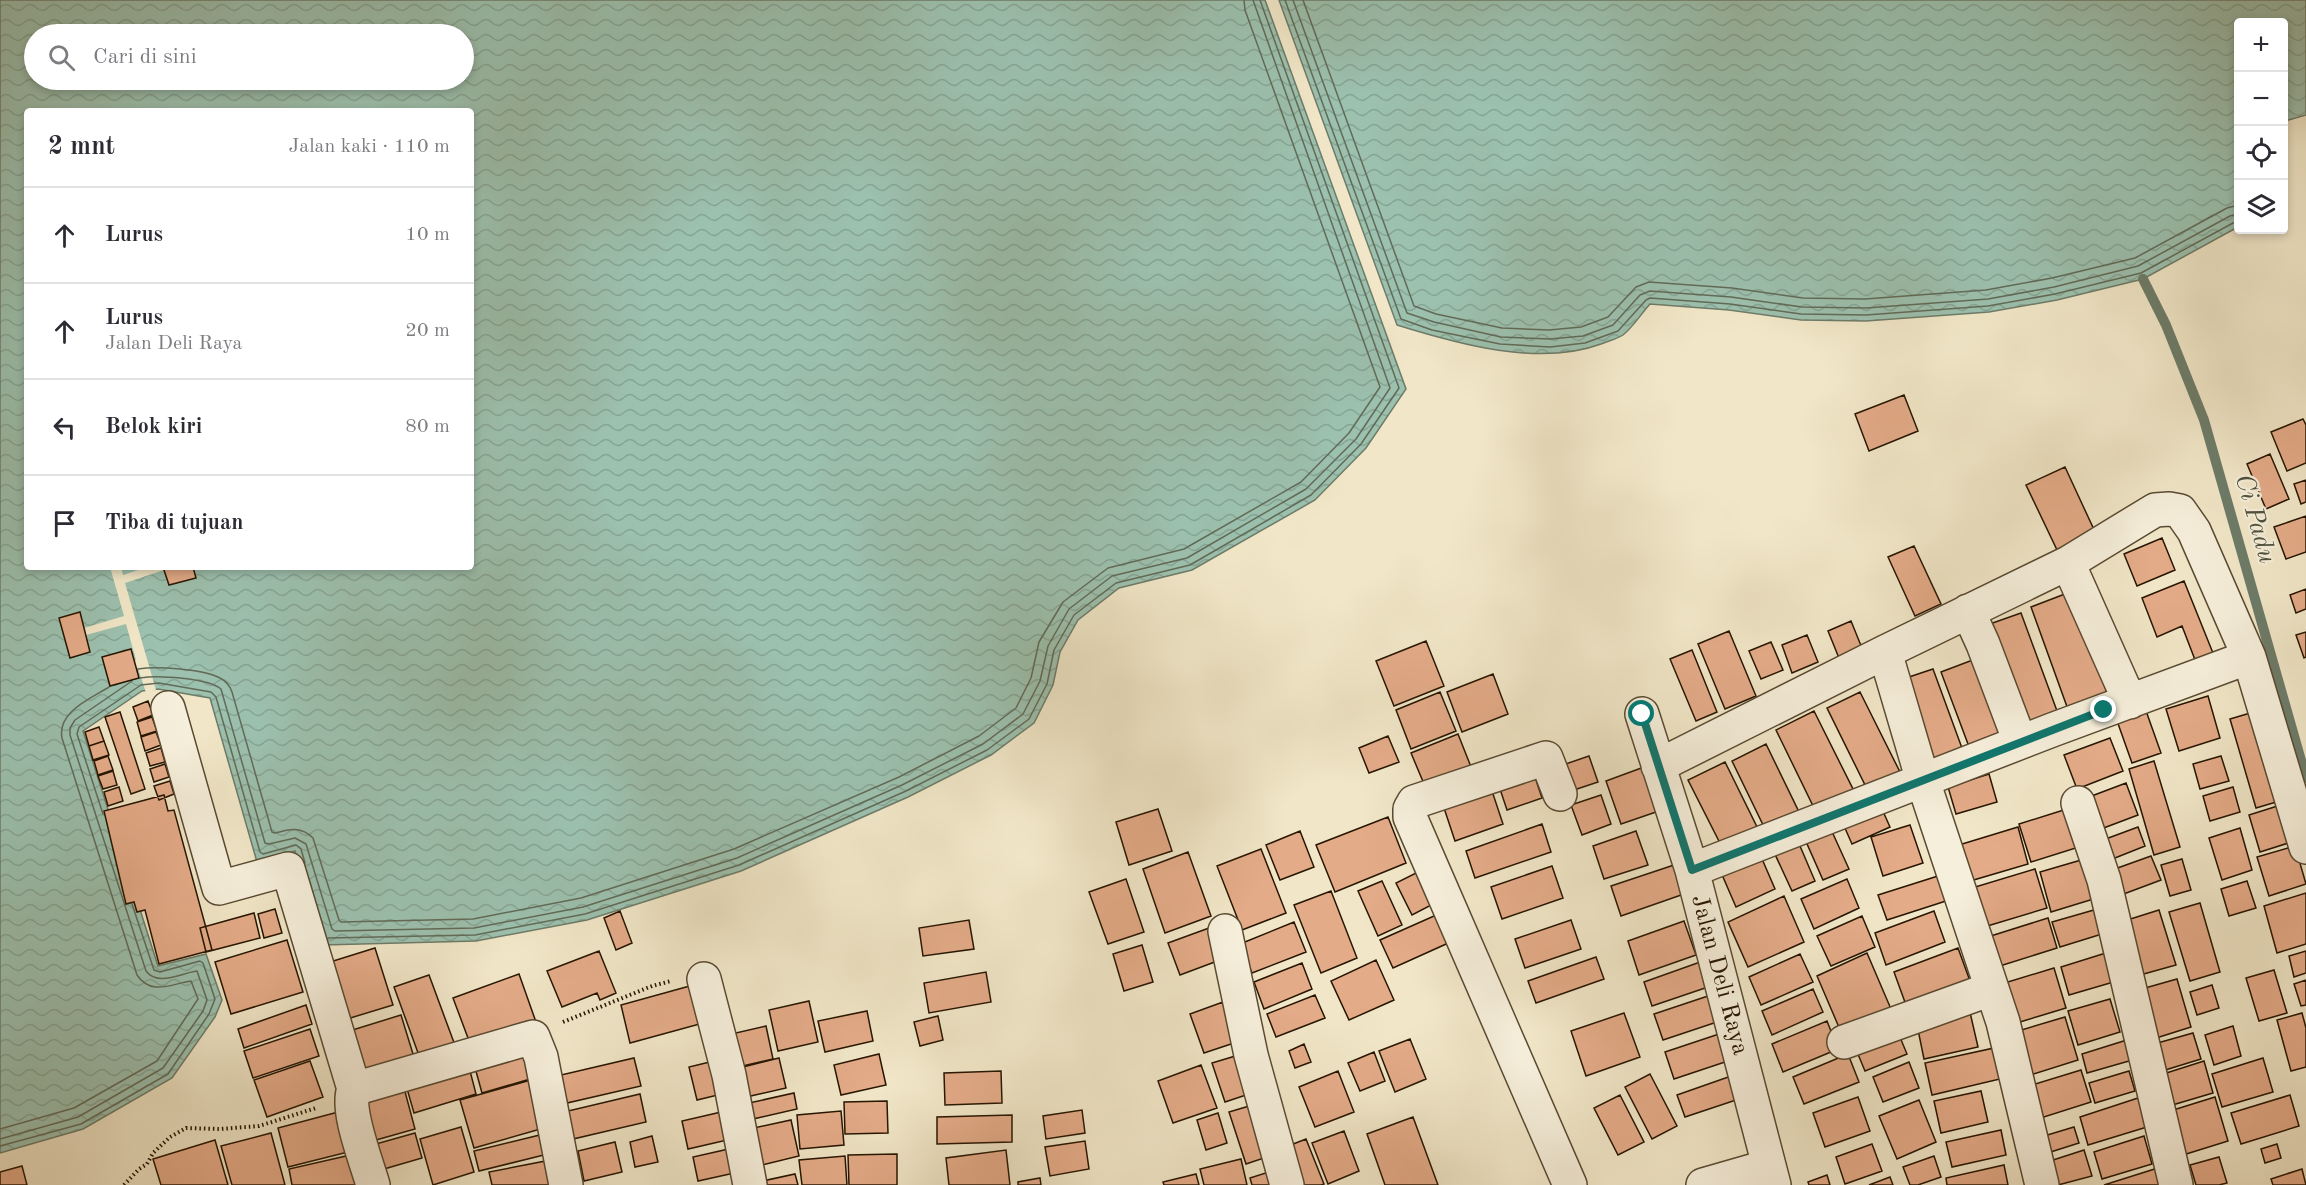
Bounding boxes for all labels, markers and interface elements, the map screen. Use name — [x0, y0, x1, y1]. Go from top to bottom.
map controls — [2234, 18, 2288, 234]
button: + — [2234, 18, 2288, 72]
search box — [24, 24, 474, 90]
icon: search — [45, 41, 78, 74]
text: Cari di sini — [93, 46, 197, 68]
button: − — [2234, 72, 2288, 126]
button: locate — [2234, 126, 2288, 180]
text: 2 mnt — [48, 134, 115, 160]
text: Jalan kaki · 110 m — [288, 137, 450, 157]
button: layers — [2234, 180, 2288, 234]
icon: ahead — [48, 219, 81, 252]
text: Lurus — [105, 224, 163, 246]
text: 10 m — [405, 225, 450, 245]
text: Lurus — [105, 307, 163, 329]
icon: ahead — [48, 315, 81, 348]
text: 20 m — [405, 321, 450, 341]
text: Jalan Deli Raya — [105, 334, 242, 354]
icon: left — [48, 411, 81, 444]
text: Belok kiri — [105, 416, 202, 438]
text: 80 m — [405, 417, 450, 437]
water label: Ci Padu — [2230, 471, 2280, 567]
icon: arrive — [48, 507, 81, 540]
text: Tiba di tujuan — [105, 512, 243, 534]
route end — [2090, 696, 2116, 722]
route start — [1628, 700, 1654, 726]
street label: Jalan Deli Raya — [1686, 892, 1752, 1058]

